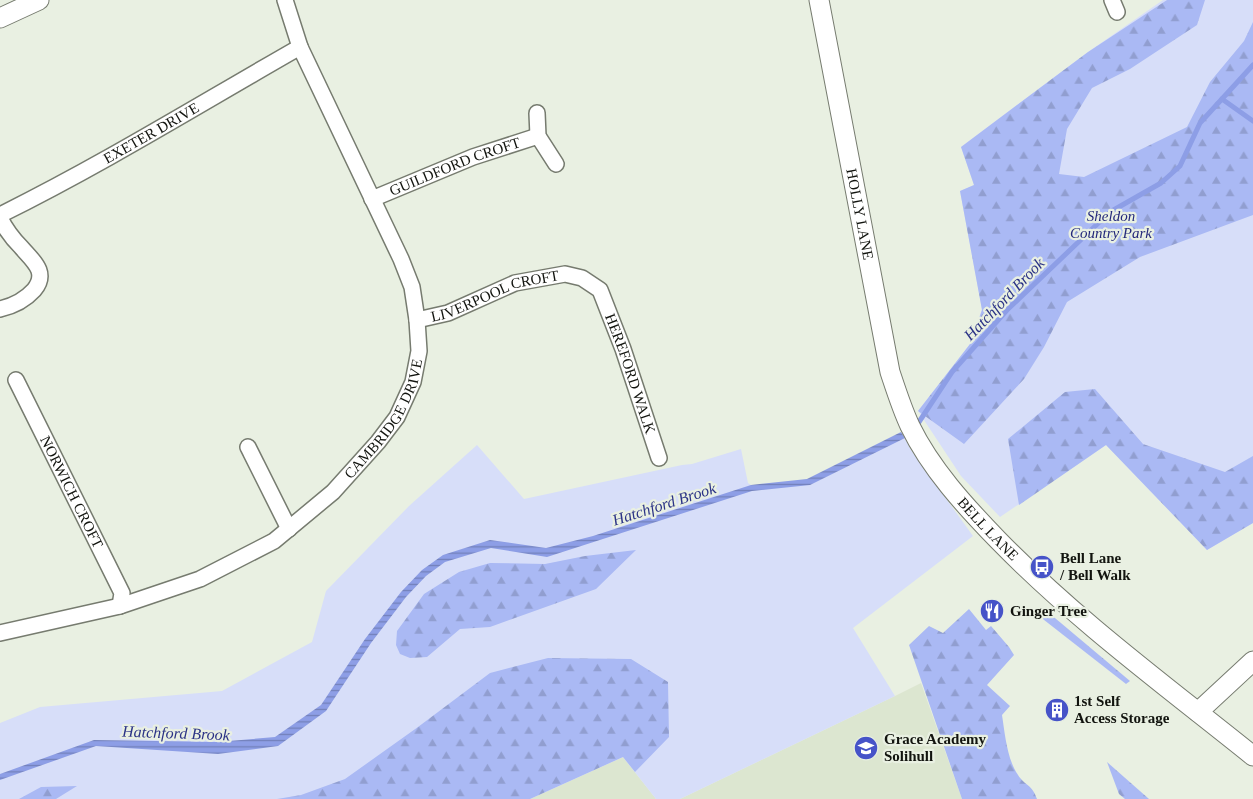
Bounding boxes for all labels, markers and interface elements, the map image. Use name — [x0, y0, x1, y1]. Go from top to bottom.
street label: EXETER DRIVE — [101, 99, 202, 167]
street label: GUILDFORD CROFT — [387, 134, 522, 199]
street label: HOLLY LANE — [843, 167, 876, 261]
park label: Sheldon Country Park — [1070, 208, 1152, 241]
water label: Hatchford Brook — [960, 254, 1049, 345]
street label: LIVERPOOL CROFT — [429, 267, 560, 325]
street label: HEREFORD WALK — [602, 311, 658, 436]
street label: CAMBRIDGE DRIVE — [341, 358, 425, 482]
street label: NORWICH CROFT — [37, 433, 106, 551]
water label: Hatchford Brook — [609, 479, 719, 530]
street label: BELL LANE — [954, 494, 1022, 564]
place label: Bell Lane / Bell Walk — [1059, 550, 1131, 583]
bus stop icon: Bell Lane / Bell Walk — [1029, 554, 1055, 580]
restaurant icon: Ginger Tree — [979, 598, 1005, 624]
place label: Ginger Tree — [1010, 603, 1087, 619]
place label: 1st Self Access Storage — [1074, 693, 1170, 726]
building icon: 1st Self Access Storage — [1044, 697, 1070, 723]
water label: Hatchford Brook — [121, 723, 231, 744]
place label: Grace Academy Solihull — [884, 731, 987, 764]
school or university icon: Grace Academy Solihull — [853, 735, 879, 761]

